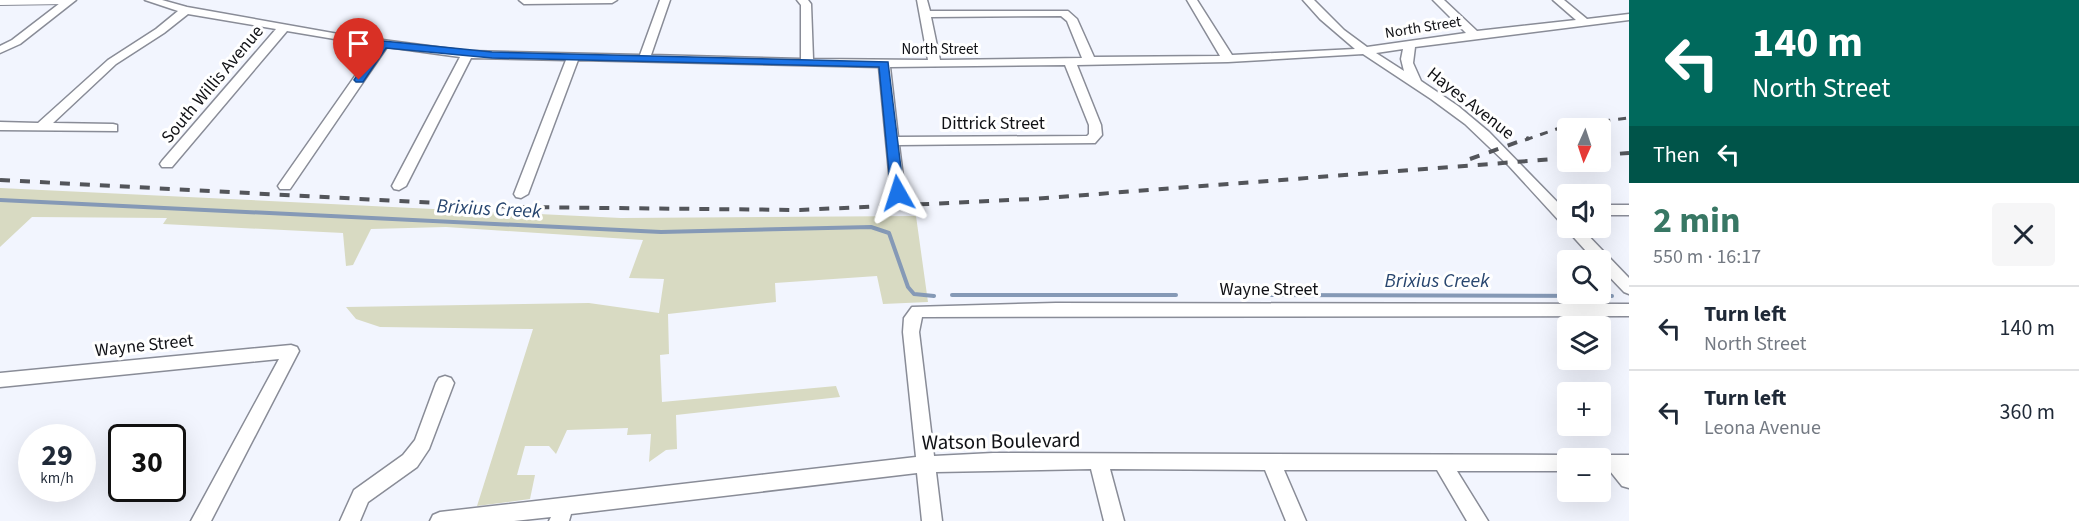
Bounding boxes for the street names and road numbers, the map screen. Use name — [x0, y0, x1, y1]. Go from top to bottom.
street label: North Street — [1383, 11, 1463, 44]
street label: South Willis Avenue — [155, 20, 269, 149]
street label: North Street — [902, 39, 978, 60]
street label: Hayes Avenue — [1422, 61, 1520, 146]
street label: Dittrick Street — [941, 111, 1045, 136]
street label: Wayne Street — [1220, 277, 1318, 302]
street label: Wayne Street — [94, 328, 194, 363]
street label: Watson Boulevard — [921, 425, 1081, 457]

